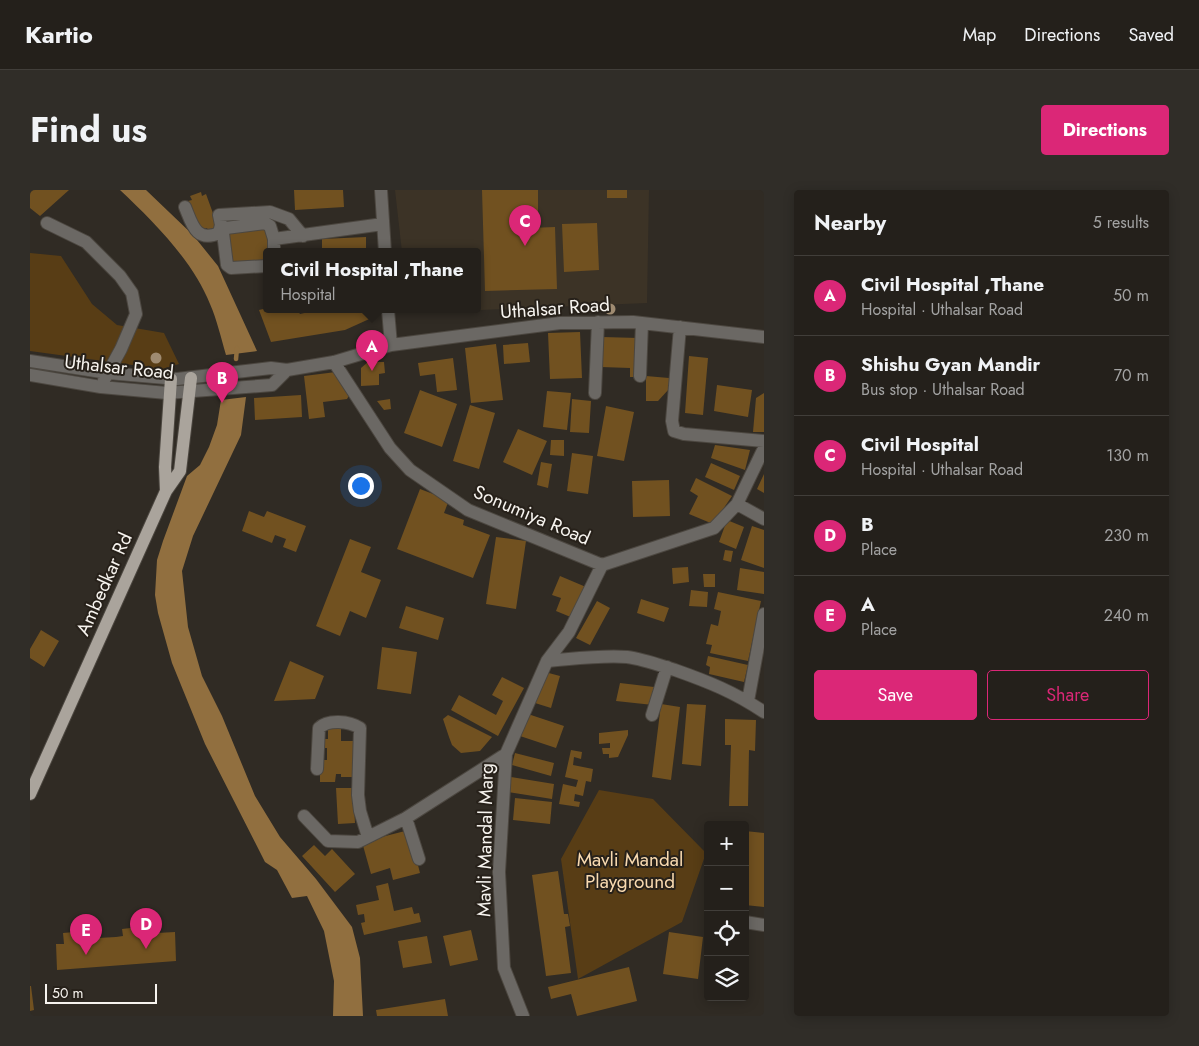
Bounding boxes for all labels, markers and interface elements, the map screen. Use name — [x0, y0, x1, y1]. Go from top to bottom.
text: Kartio — [25, 17, 93, 52]
text: Map — [963, 22, 996, 48]
text: Directions — [1024, 22, 1100, 48]
text: Saved — [1128, 22, 1174, 48]
text: Find us — [30, 105, 147, 155]
button: Directions — [1041, 105, 1169, 155]
pin: C — [509, 205, 541, 246]
text: Nearby — [814, 208, 886, 238]
text: 5 results — [1093, 211, 1149, 234]
popup — [263, 248, 481, 313]
text: Civil Hospital ,Thane — [280, 256, 464, 283]
text: Civil Hospital ,Thane — [861, 271, 1044, 298]
text: Hospital — [280, 283, 336, 306]
text: A — [824, 284, 836, 307]
text: 50 m — [1113, 284, 1149, 307]
street label: Uthalsar Road — [499, 291, 611, 325]
text: Hospital · Uthalsar Road — [861, 298, 1023, 321]
pin: A — [356, 330, 388, 371]
street label: Uthalsar Road — [63, 348, 175, 386]
text: Shishu Gyan Mandir — [861, 351, 1040, 378]
pin: B — [206, 362, 238, 403]
text: B — [825, 364, 835, 387]
text: 70 m — [1114, 364, 1149, 387]
text: Bus stop · Uthalsar Road — [861, 378, 1025, 401]
text: Civil Hospital — [861, 431, 979, 458]
text: C — [824, 444, 836, 467]
text: 130 m — [1106, 444, 1149, 467]
text: Hospital · Uthalsar Road — [861, 458, 1023, 481]
your location — [348, 473, 374, 499]
street label: Sonumiya Road — [469, 478, 595, 552]
text: B — [861, 511, 874, 538]
text: D — [824, 524, 836, 547]
text: 230 m — [1104, 524, 1149, 547]
street label: Ambedkar Rd — [69, 528, 139, 640]
text: Place — [861, 538, 897, 561]
text: A — [861, 591, 875, 618]
text: E — [825, 604, 835, 627]
text: 240 m — [1104, 604, 1149, 627]
text: Place — [861, 618, 897, 641]
button: Save — [814, 670, 977, 720]
button: Share — [987, 670, 1149, 720]
street label: Mavli Mandal Marg — [470, 763, 500, 917]
map controls — [704, 821, 749, 1001]
button: + — [704, 821, 749, 866]
park label: Mavli Mandal Playground — [577, 846, 683, 895]
button: − — [704, 866, 749, 911]
pin: D — [130, 908, 162, 949]
button: locate — [704, 911, 749, 956]
pin: E — [70, 914, 102, 955]
button: layers — [704, 956, 749, 1001]
scale bar — [45, 981, 158, 1004]
text: 50 m — [52, 983, 83, 1003]

